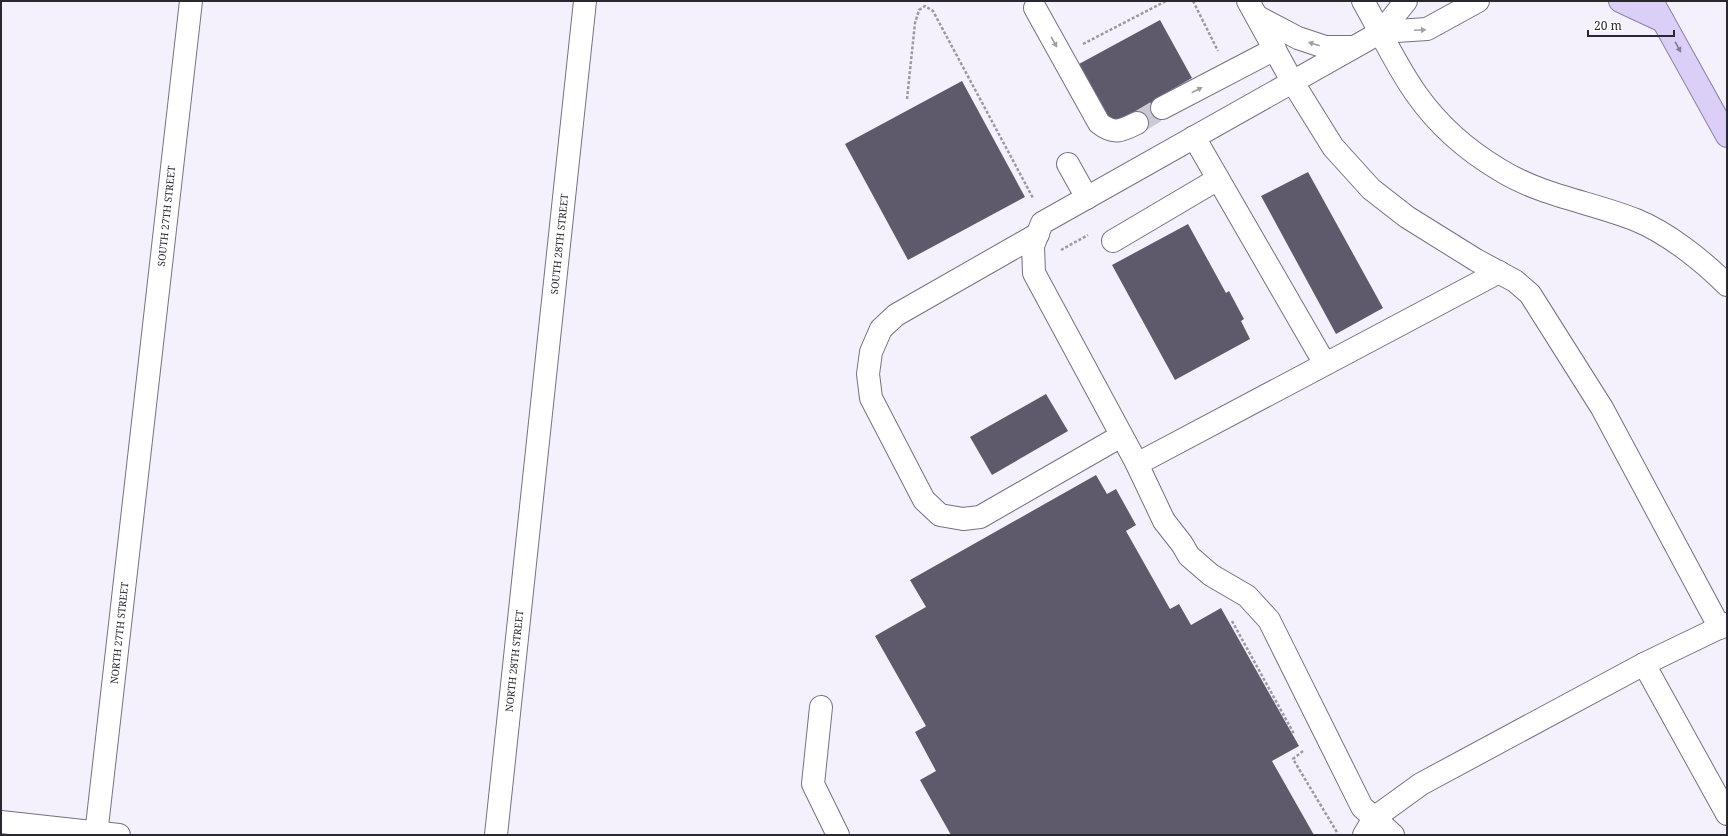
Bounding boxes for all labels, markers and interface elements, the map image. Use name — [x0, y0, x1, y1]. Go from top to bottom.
scale bar — [1588, 12, 1674, 38]
text: 20 m — [1594, 17, 1622, 34]
one-way arrow — [1414, 26, 1426, 33]
one-way arrow — [1051, 37, 1058, 48]
one-way arrow — [1308, 40, 1320, 46]
one-way arrow — [1675, 41, 1682, 53]
one-way arrow — [1191, 87, 1203, 93]
street label: SOUTH 27TH STREET — [154, 165, 178, 267]
street label: SOUTH 28TH STREET — [547, 193, 571, 295]
street label: NORTH 27TH STREET — [107, 581, 131, 685]
street label: NORTH 28TH STREET — [502, 609, 526, 713]

